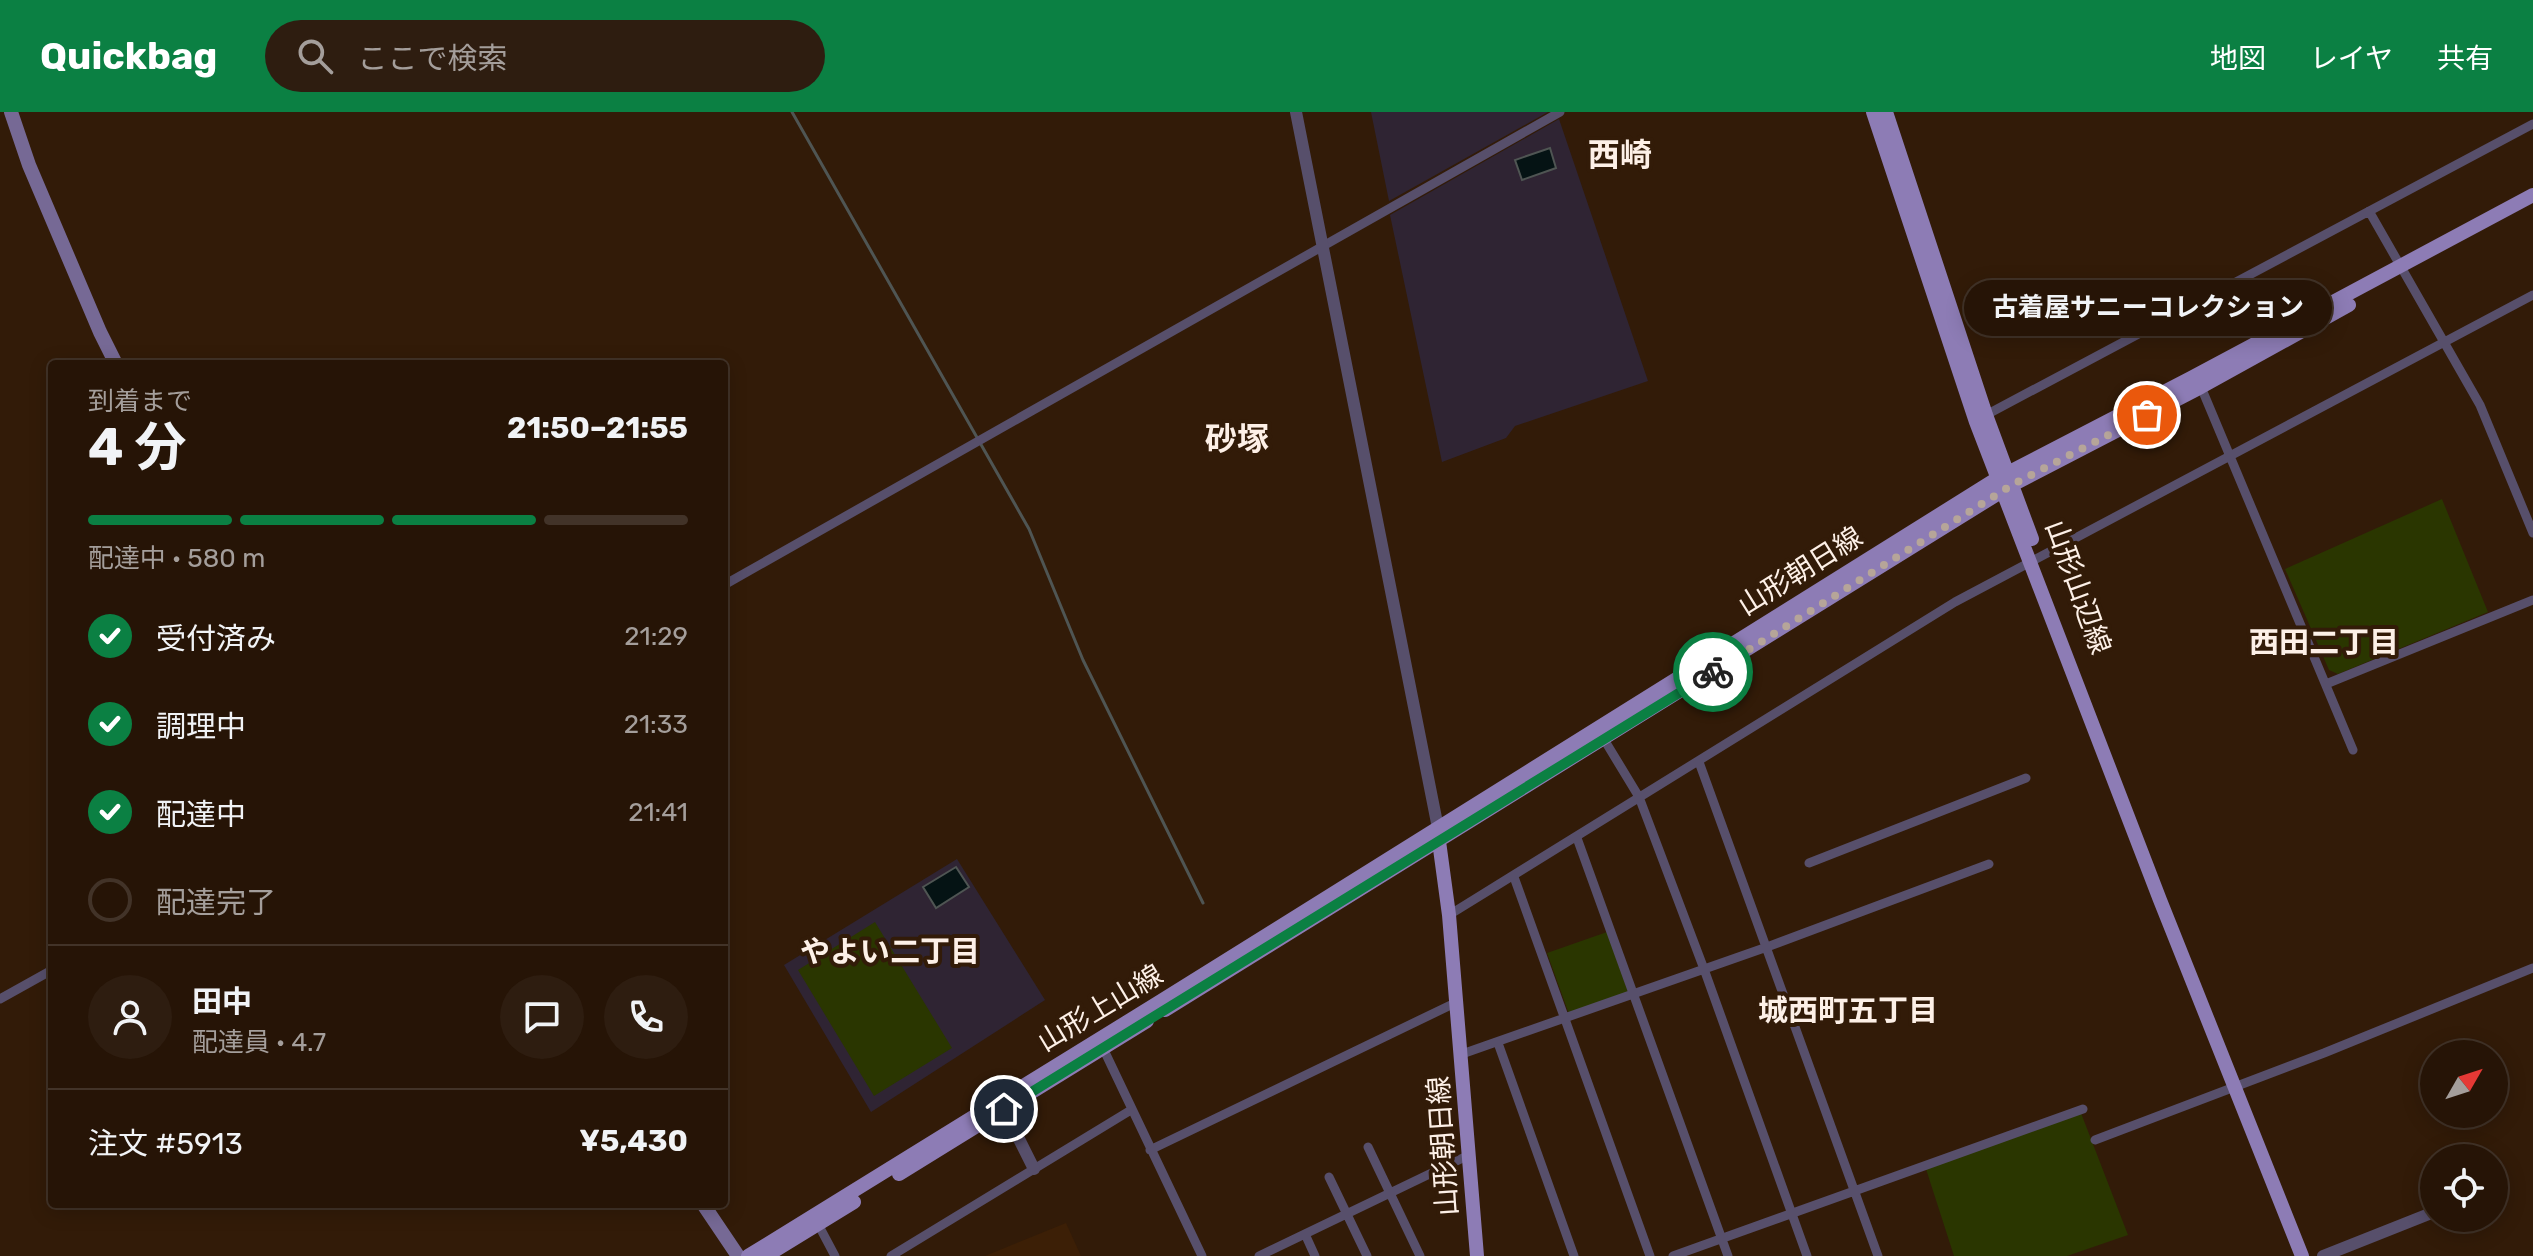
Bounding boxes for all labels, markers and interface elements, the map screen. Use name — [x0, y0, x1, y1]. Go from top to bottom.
search box — [265, 20, 825, 92]
text: Quickbag — [40, 33, 217, 79]
icon: search — [293, 34, 337, 78]
text: ここで検索 — [357, 41, 507, 77]
text: 地図 — [2210, 42, 2266, 75]
text: レイヤ — [2310, 42, 2393, 75]
text: 共有 — [2437, 42, 2493, 75]
district label: 西崎 — [1588, 136, 1652, 174]
callout: 古着屋サニーコレクション — [1963, 279, 2331, 335]
text: 古着屋サニーコレクション — [1992, 292, 2304, 323]
pin — [2113, 381, 2181, 449]
text: 到着まで — [88, 386, 192, 417]
icon: bag — [2125, 393, 2169, 437]
text: 21:50–21:55 — [507, 410, 688, 446]
text: 4 分 — [88, 416, 187, 478]
district label: 砂塚 — [1205, 420, 1269, 458]
street label: 山形山辺線 — [2039, 516, 2117, 658]
street label: 山形朝日線 — [1732, 520, 1868, 622]
text: 配達中 · 580 m — [88, 543, 265, 574]
icon: check — [88, 614, 132, 658]
text: 受付済み — [156, 621, 276, 657]
text: 21:29 — [624, 621, 688, 652]
district label: 西田二丁目 — [2249, 625, 2399, 661]
courier — [1673, 632, 1753, 712]
icon: bike — [1691, 650, 1735, 694]
icon: check — [88, 702, 132, 746]
text: 調理中 — [156, 709, 246, 745]
text: 21:33 — [624, 709, 688, 740]
icon: check — [88, 790, 132, 834]
text: 配達中 — [156, 797, 246, 833]
text: 21:41 — [628, 797, 688, 828]
text: 配達完了 — [156, 885, 276, 921]
district label: やよい二丁目 — [800, 934, 980, 970]
street label: 山形上山線 — [1031, 958, 1169, 1058]
button: person — [88, 975, 172, 1059]
button: chat — [500, 975, 584, 1059]
button: phone — [604, 975, 688, 1059]
text: 田中 — [192, 984, 252, 1020]
district label: 城西町五丁目 — [1758, 993, 1938, 1029]
text: 配達員 · 4.7 — [192, 1027, 326, 1058]
north arrow — [2420, 1040, 2508, 1128]
map controls — [2420, 1040, 2508, 1232]
pin — [970, 1075, 1038, 1143]
street label: 山形朝日線 — [1422, 1075, 1464, 1217]
icon: home — [982, 1087, 1026, 1131]
text: ¥5,430 — [579, 1123, 688, 1159]
text: 注文 #5913 — [88, 1126, 243, 1162]
button: locate — [2420, 1144, 2508, 1232]

